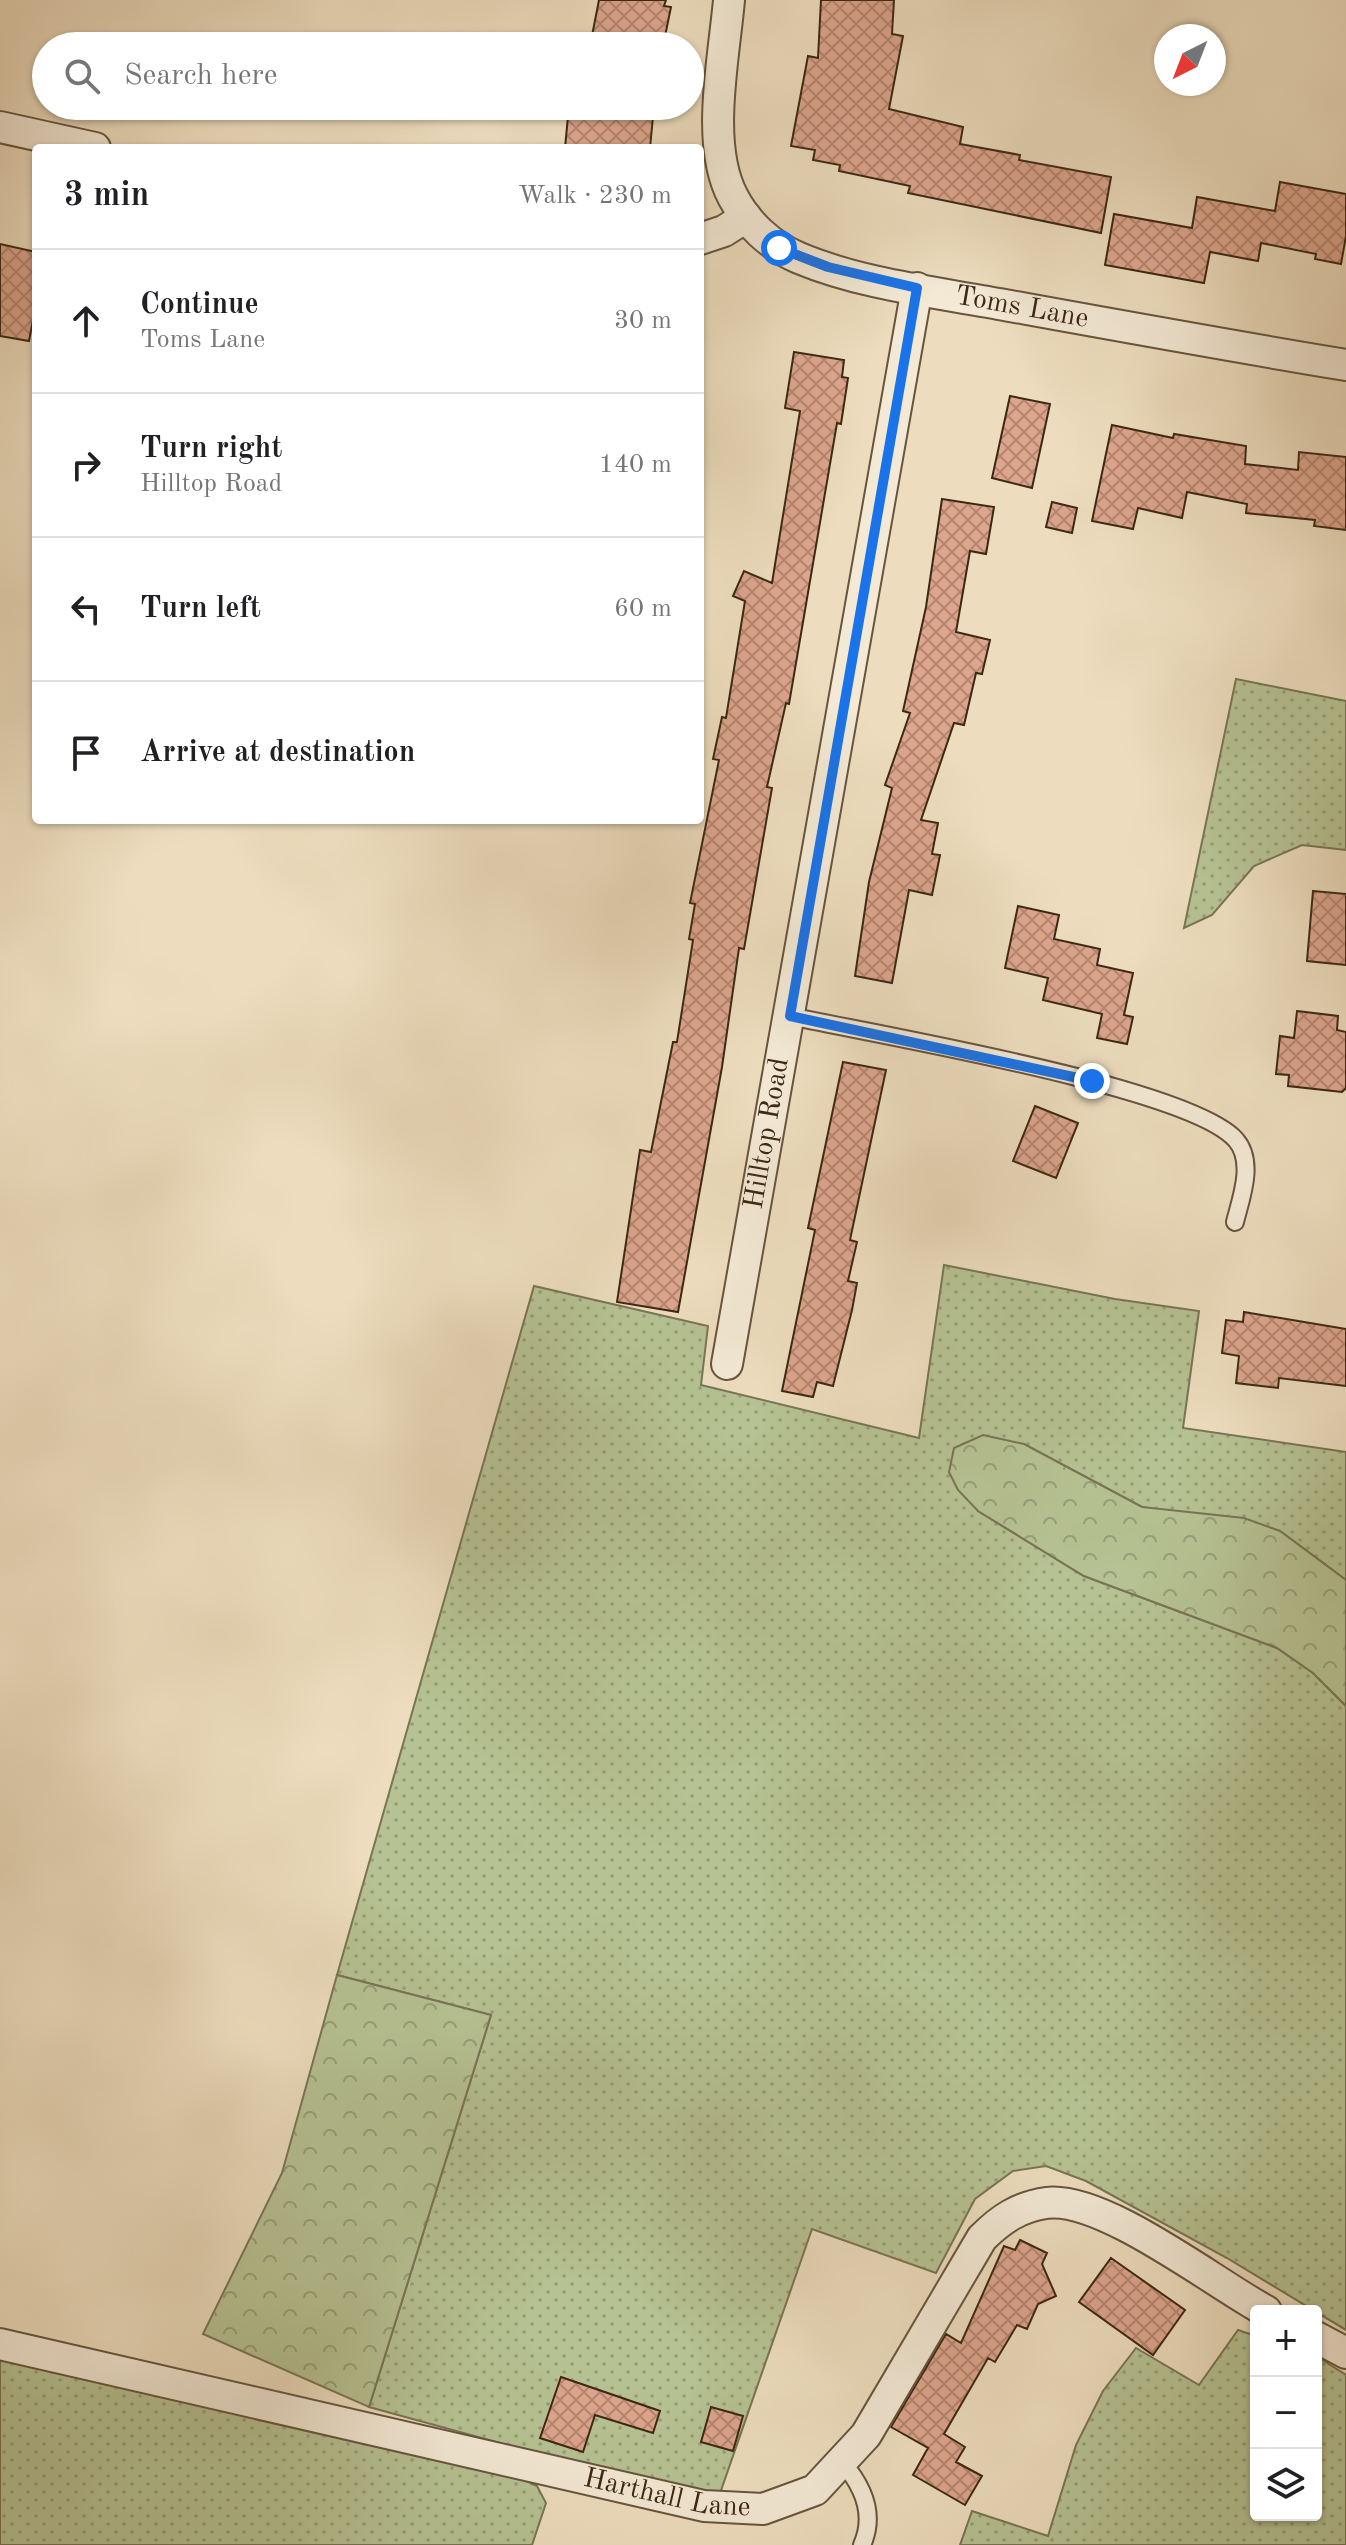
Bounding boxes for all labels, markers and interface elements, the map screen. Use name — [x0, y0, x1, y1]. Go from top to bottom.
north arrow — [1154, 24, 1226, 96]
search box — [32, 32, 704, 120]
icon: search — [60, 54, 104, 98]
text: Search here — [124, 61, 278, 91]
text: 3 min — [64, 179, 149, 213]
text: Walk · 230 m — [518, 183, 672, 209]
route start — [761, 230, 797, 266]
street label: Toms Lane — [953, 283, 1091, 334]
text: Continue — [140, 290, 259, 320]
icon: ahead — [64, 299, 108, 343]
text: 30 m — [614, 308, 672, 334]
text: Toms Lane — [140, 327, 265, 353]
text: Turn right — [140, 434, 282, 464]
icon: right — [64, 443, 108, 487]
text: 140 m — [599, 452, 672, 478]
text: Hilltop Road — [140, 471, 282, 497]
icon: left — [64, 587, 108, 631]
text: Turn left — [140, 594, 261, 624]
text: 60 m — [614, 596, 672, 622]
icon: arrive — [64, 731, 108, 775]
text: Arrive at destination — [140, 738, 415, 768]
street label: Hilltop Road — [741, 1056, 795, 1211]
route end — [1074, 1063, 1110, 1099]
map controls — [1250, 2305, 1322, 2521]
button: + — [1250, 2305, 1322, 2377]
button: − — [1250, 2377, 1322, 2449]
button: layers — [1250, 2449, 1322, 2521]
street label: Harthall Lane — [581, 2465, 751, 2522]

